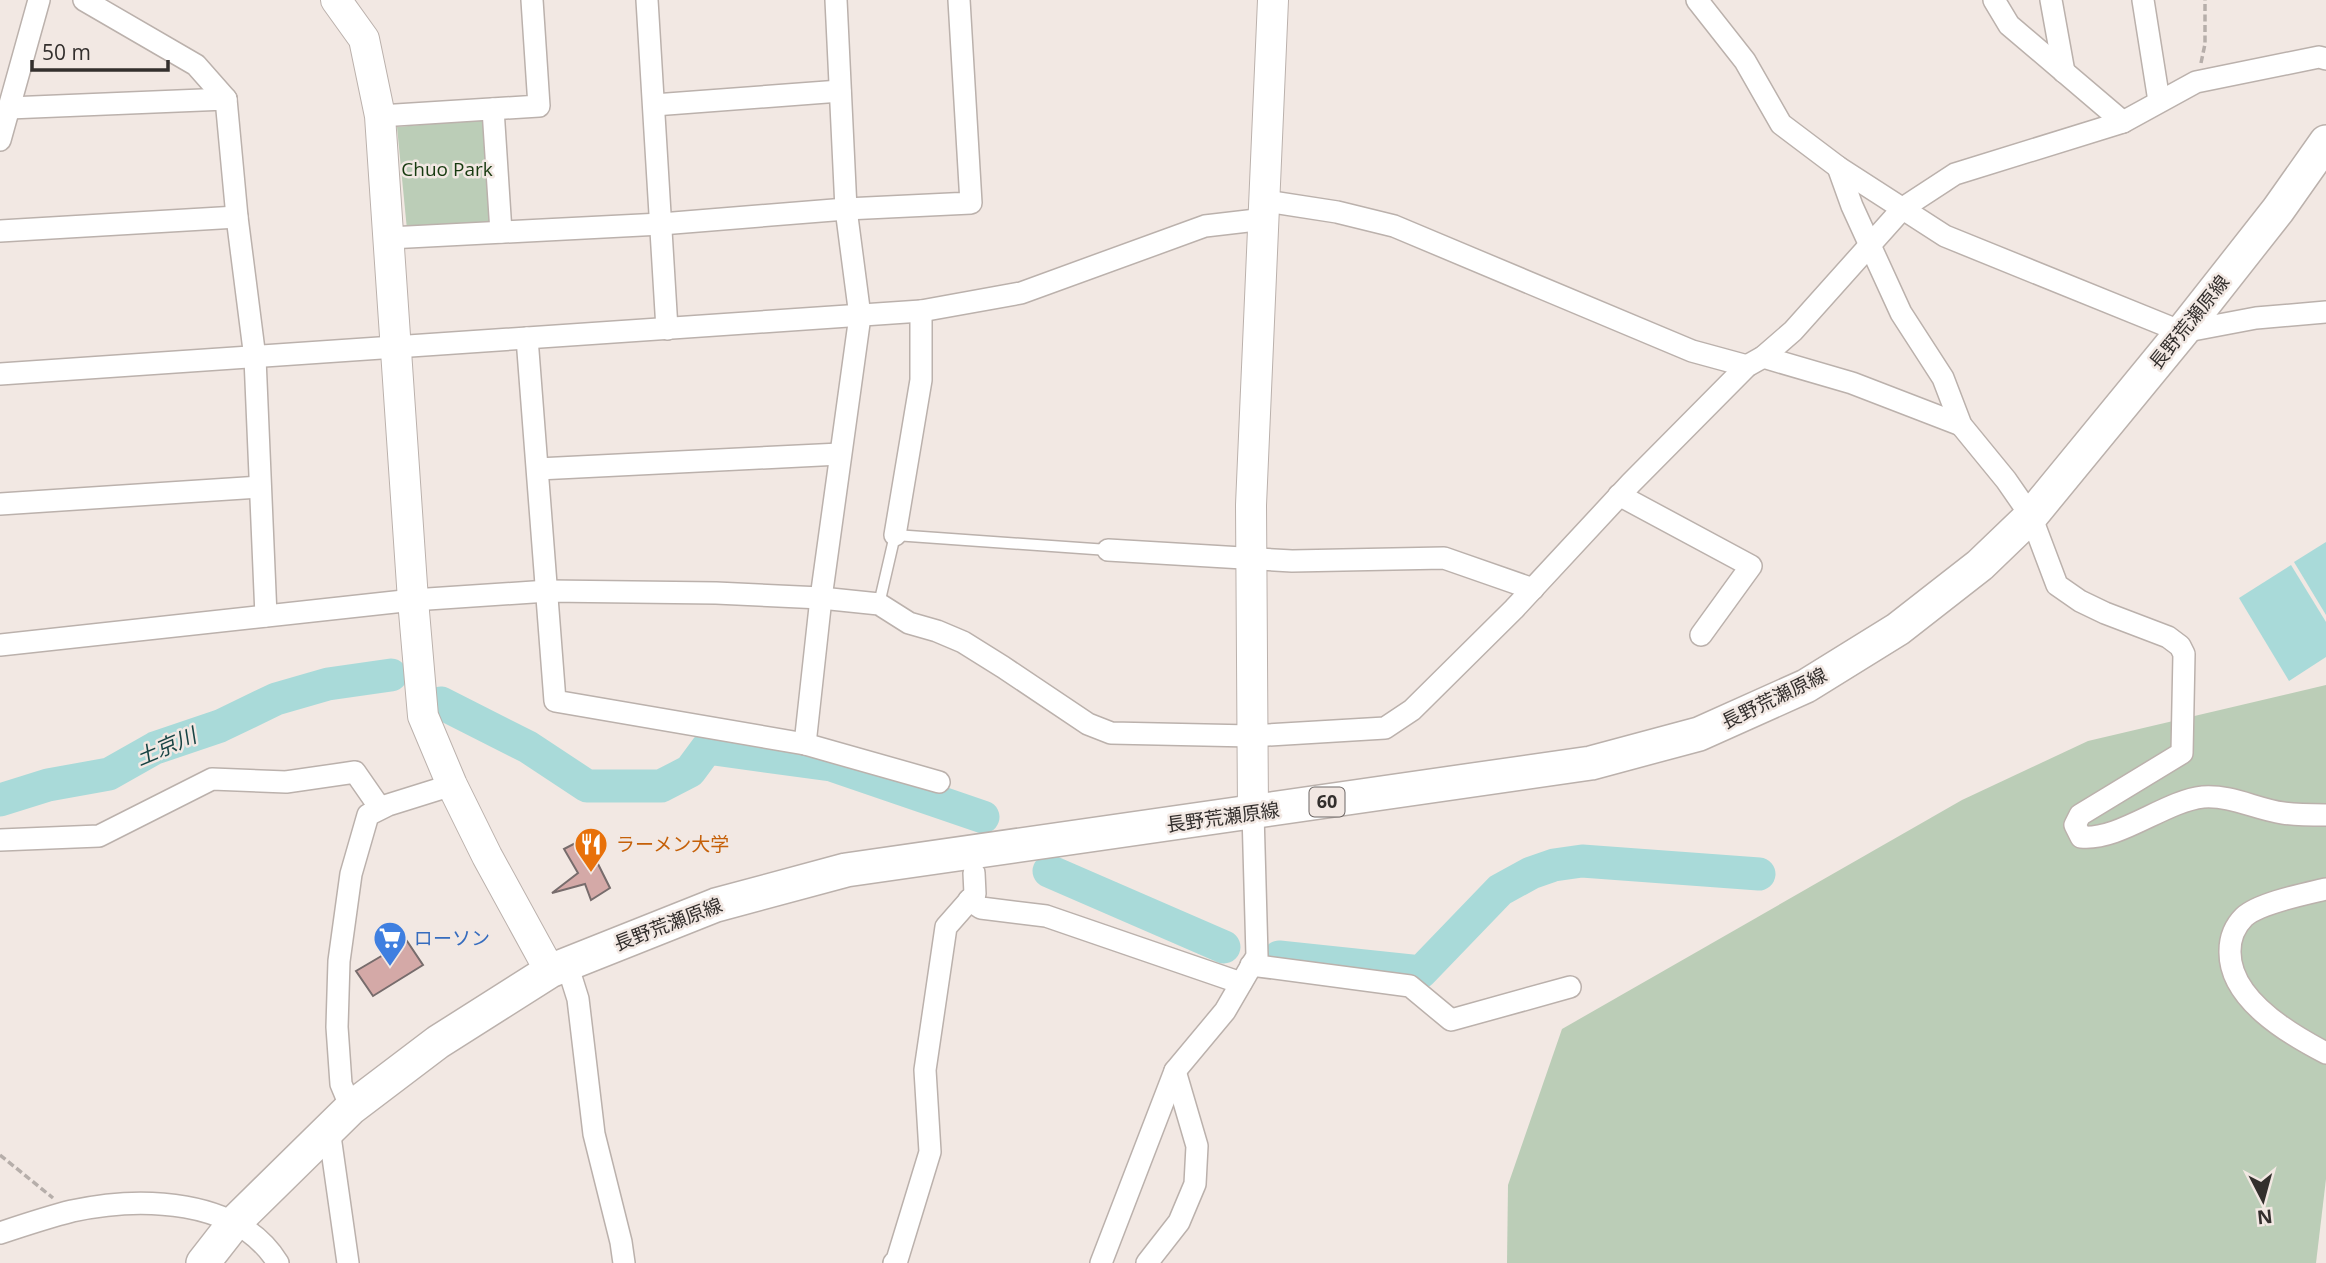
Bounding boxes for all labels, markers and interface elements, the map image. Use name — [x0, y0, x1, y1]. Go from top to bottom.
scale bar — [32, 28, 168, 72]
text: 50 m — [42, 38, 91, 66]
park label: Chuo Park — [401, 156, 493, 182]
street label: 長野荒瀬原線 — [2143, 270, 2235, 374]
street label: 長野荒瀬原線 — [1717, 661, 1831, 735]
water label: 土京川 — [131, 720, 202, 771]
road number: 60 — [1310, 788, 1344, 816]
street label: 長野荒瀬原線 — [1165, 796, 1281, 838]
restaurant icon: ラーメン大学 — [572, 825, 610, 874]
place label: ラーメン大学 — [616, 831, 729, 857]
street label: 長野荒瀬原線 — [610, 891, 726, 957]
supermarket icon: ローソン — [371, 919, 409, 968]
place label: ローソン — [414, 925, 490, 951]
north arrow — [2228, 1165, 2298, 1235]
text: N — [2256, 1203, 2274, 1231]

